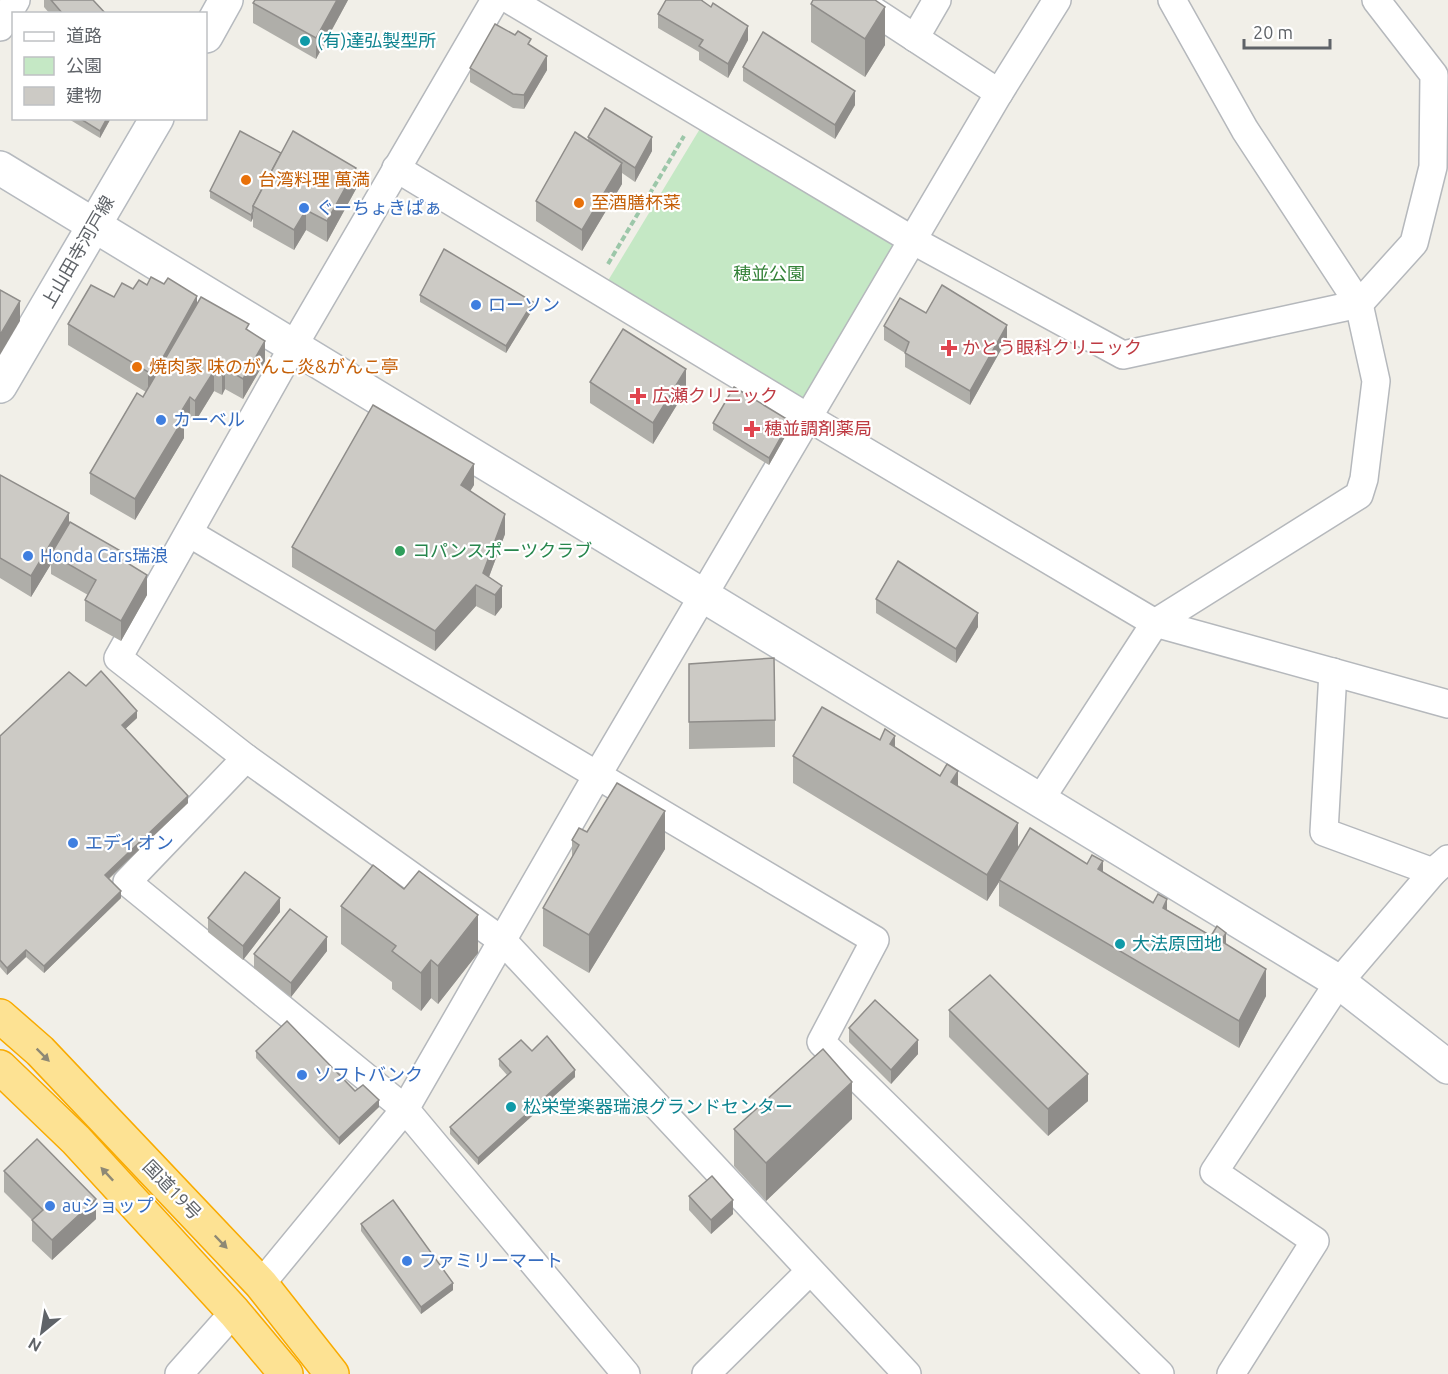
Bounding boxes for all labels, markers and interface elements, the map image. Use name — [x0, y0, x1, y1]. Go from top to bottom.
legend — [12, 12, 207, 120]
scale bar — [1244, 12, 1330, 50]
text: 20 m — [1253, 22, 1293, 42]
text: 道路 — [66, 25, 102, 45]
place label: (有)達弘製型所 — [317, 30, 436, 51]
marker: (有)達弘製型所 — [298, 34, 312, 48]
text: 公園 — [66, 55, 102, 75]
text: 建物 — [66, 85, 102, 105]
place label: 台湾料理 萬満 — [258, 169, 370, 189]
marker: 台湾料理 萬満 — [239, 173, 253, 187]
street label: 上山田寺河戸線 — [37, 192, 117, 311]
place label: 至酒膳杯菜 — [591, 192, 681, 212]
marker: 至酒膳杯菜 — [572, 196, 586, 210]
place label: ぐーちょきぱぁ — [316, 197, 442, 217]
marker: ぐーちょきぱぁ — [297, 201, 311, 215]
park label: 穂並公園 — [733, 263, 805, 283]
place label: ローソン — [488, 294, 560, 314]
marker: ローソン — [469, 298, 483, 312]
place label: かとう眼科クリニック — [962, 337, 1142, 357]
marker: かとう眼科クリニック — [940, 339, 958, 357]
place label: 焼肉家 味のがんこ炎&がんこ亭 — [149, 356, 399, 376]
marker: 焼肉家 味のがんこ炎&がんこ亭 — [130, 360, 144, 374]
place label: 広瀬クリニック — [652, 385, 778, 405]
marker: 広瀬クリニック — [629, 387, 647, 405]
place label: カーベル — [173, 409, 245, 429]
marker: カーベル — [154, 413, 168, 427]
place label: 穂並調剤薬局 — [764, 418, 872, 438]
marker: 穂並調剤薬局 — [745, 422, 759, 436]
place label: コパンスポーツクラブ — [412, 540, 592, 560]
marker: コパンスポーツクラブ — [393, 544, 407, 558]
place label: Honda Cars瑞浪 — [40, 545, 168, 565]
marker: Honda Cars瑞浪 — [21, 549, 35, 563]
place label: エディオン — [85, 832, 174, 852]
marker: エディオン — [66, 836, 80, 850]
place label: 大法原団地 — [1132, 933, 1222, 953]
marker: 大法原団地 — [1113, 937, 1127, 951]
one-way arrow — [36, 1047, 50, 1061]
place label: ソフトバンク — [314, 1064, 423, 1084]
marker: ソフトバンク — [295, 1068, 309, 1082]
place label: 松栄堂楽器瑞浪グランドセンター — [523, 1096, 793, 1116]
marker: 松栄堂楽器瑞浪グランドセンター — [504, 1100, 518, 1114]
street label: 国道19号 — [140, 1156, 206, 1223]
one-way arrow — [101, 1167, 114, 1182]
place label: auショップ — [62, 1195, 154, 1215]
marker: auショップ — [43, 1199, 57, 1213]
one-way arrow — [214, 1234, 228, 1249]
place label: ファミリーマート — [419, 1250, 563, 1270]
marker: ファミリーマート — [400, 1254, 414, 1268]
north arrow — [12, 1302, 72, 1362]
text: N — [25, 1334, 44, 1356]

